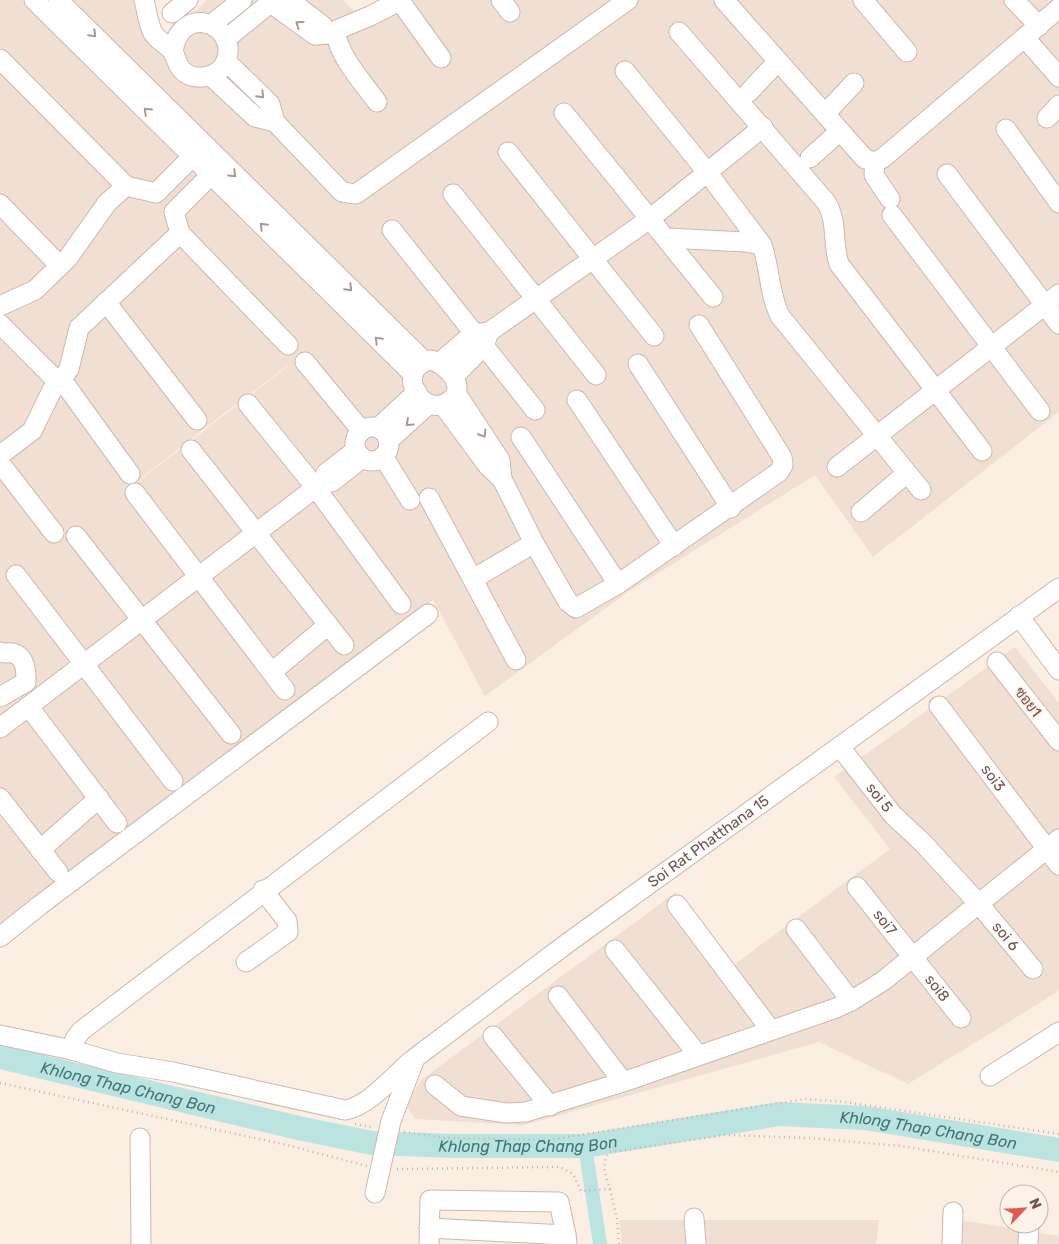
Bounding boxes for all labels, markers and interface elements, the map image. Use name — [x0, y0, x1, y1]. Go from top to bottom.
one-way arrow — [296, 21, 305, 29]
one-way arrow — [87, 29, 96, 38]
one-way arrow — [255, 89, 264, 98]
one-way arrow — [144, 108, 153, 117]
one-way arrow — [227, 168, 236, 177]
one-way arrow — [259, 223, 268, 232]
one-way arrow — [343, 282, 352, 291]
one-way arrow — [375, 337, 384, 346]
one-way arrow — [405, 417, 414, 426]
one-way arrow — [477, 428, 486, 438]
street label: ซอย1 — [1011, 683, 1045, 721]
street label: soi3 — [977, 761, 1009, 795]
street label: soi 5 — [862, 779, 896, 816]
street label: Soi Rat Phatthana 15 — [644, 791, 773, 891]
street label: soi7 — [869, 906, 901, 939]
street label: soi 6 — [988, 918, 1023, 955]
street label: soi8 — [921, 971, 953, 1005]
water label: Khlong Thap Chang Bon — [39, 1058, 218, 1117]
water label: Khlong Thap Chang Bon — [839, 1107, 1019, 1152]
water label: Khlong Thap Chang Bon — [438, 1131, 619, 1156]
north arrow — [999, 1184, 1049, 1234]
text: N — [1025, 1196, 1045, 1212]

